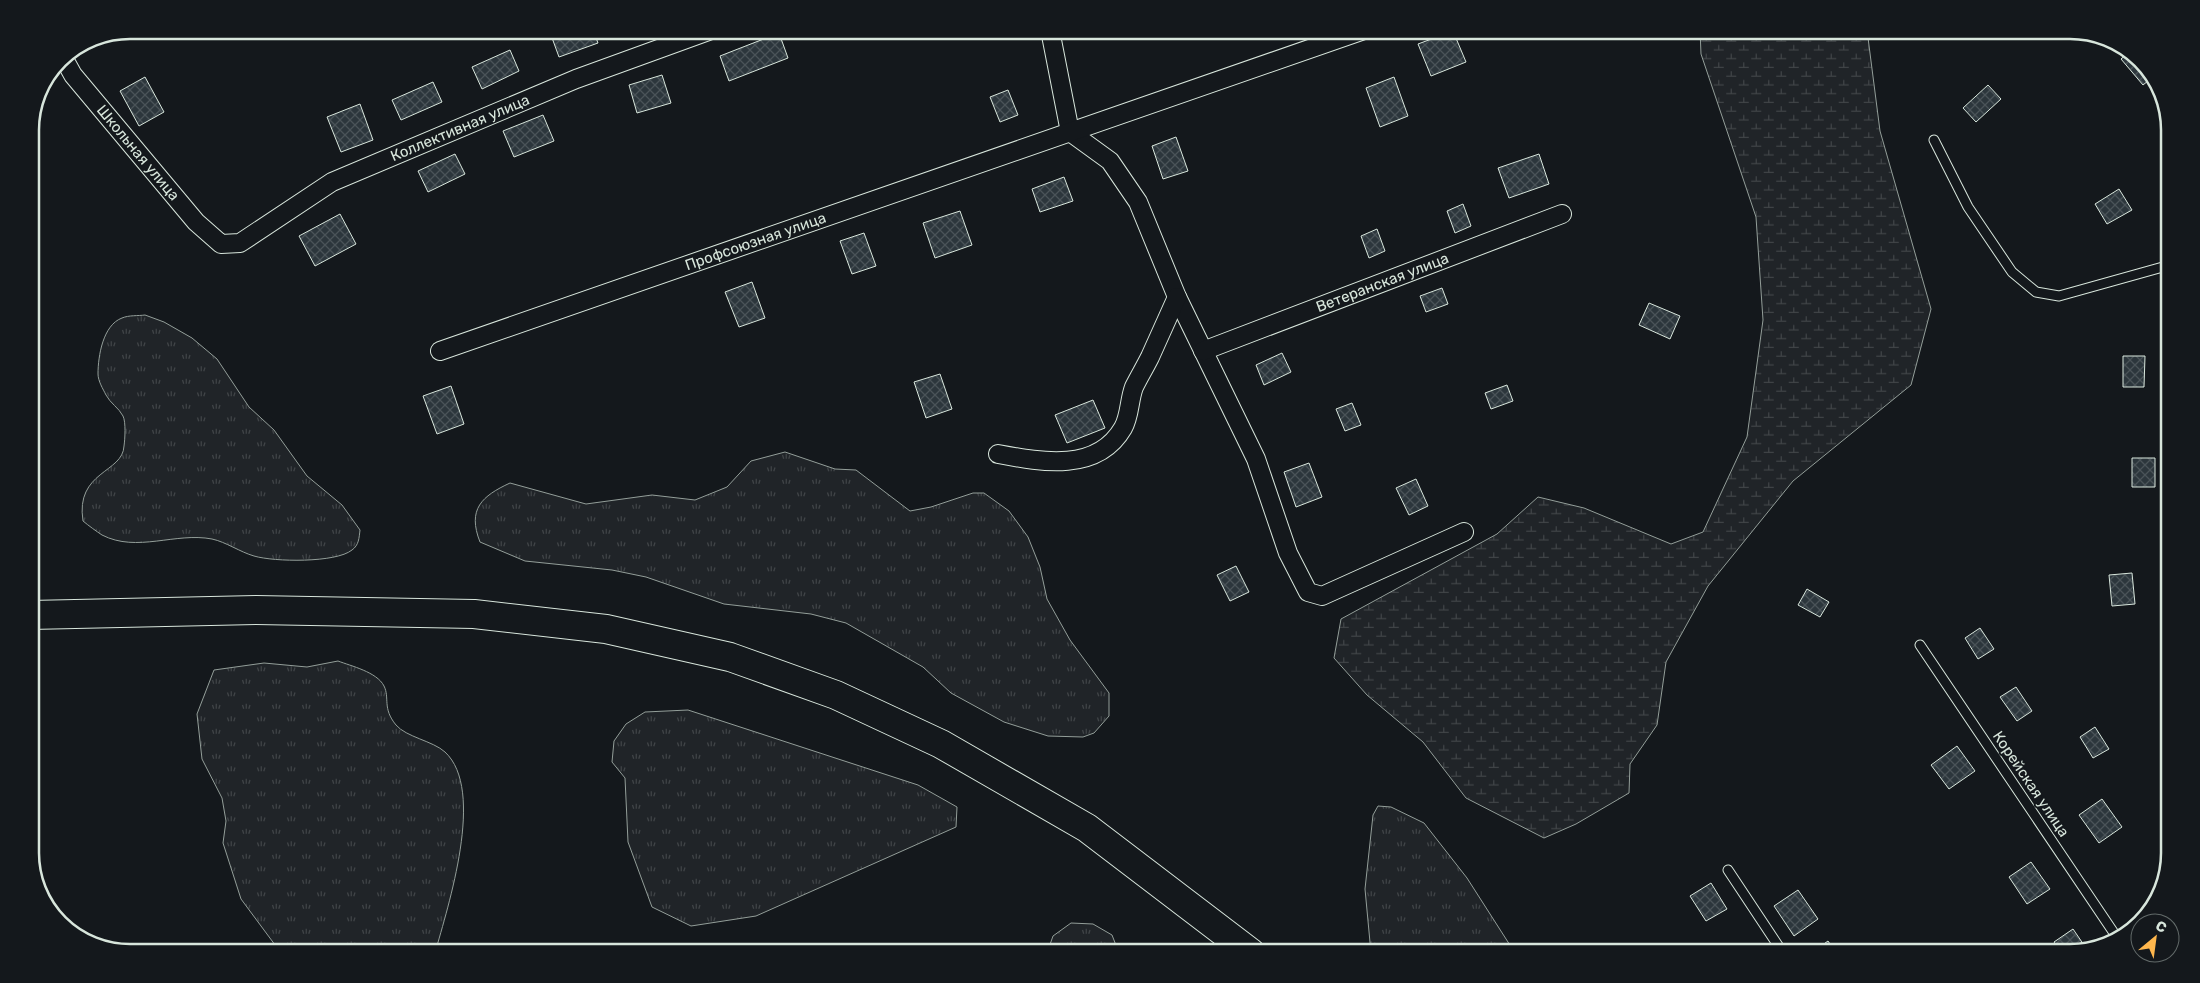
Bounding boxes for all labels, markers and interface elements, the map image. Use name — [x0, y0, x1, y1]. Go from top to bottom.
street label: Коллективная улица — [388, 91, 532, 165]
street label: Школьная улица — [93, 101, 183, 204]
street label: Профсоюзная улица — [683, 209, 828, 274]
street label: Ветеранская улица — [1314, 249, 1451, 316]
street label: Корейская улица — [1989, 728, 2073, 840]
north arrow — [2130, 913, 2180, 963]
text: С — [2153, 917, 2170, 937]

